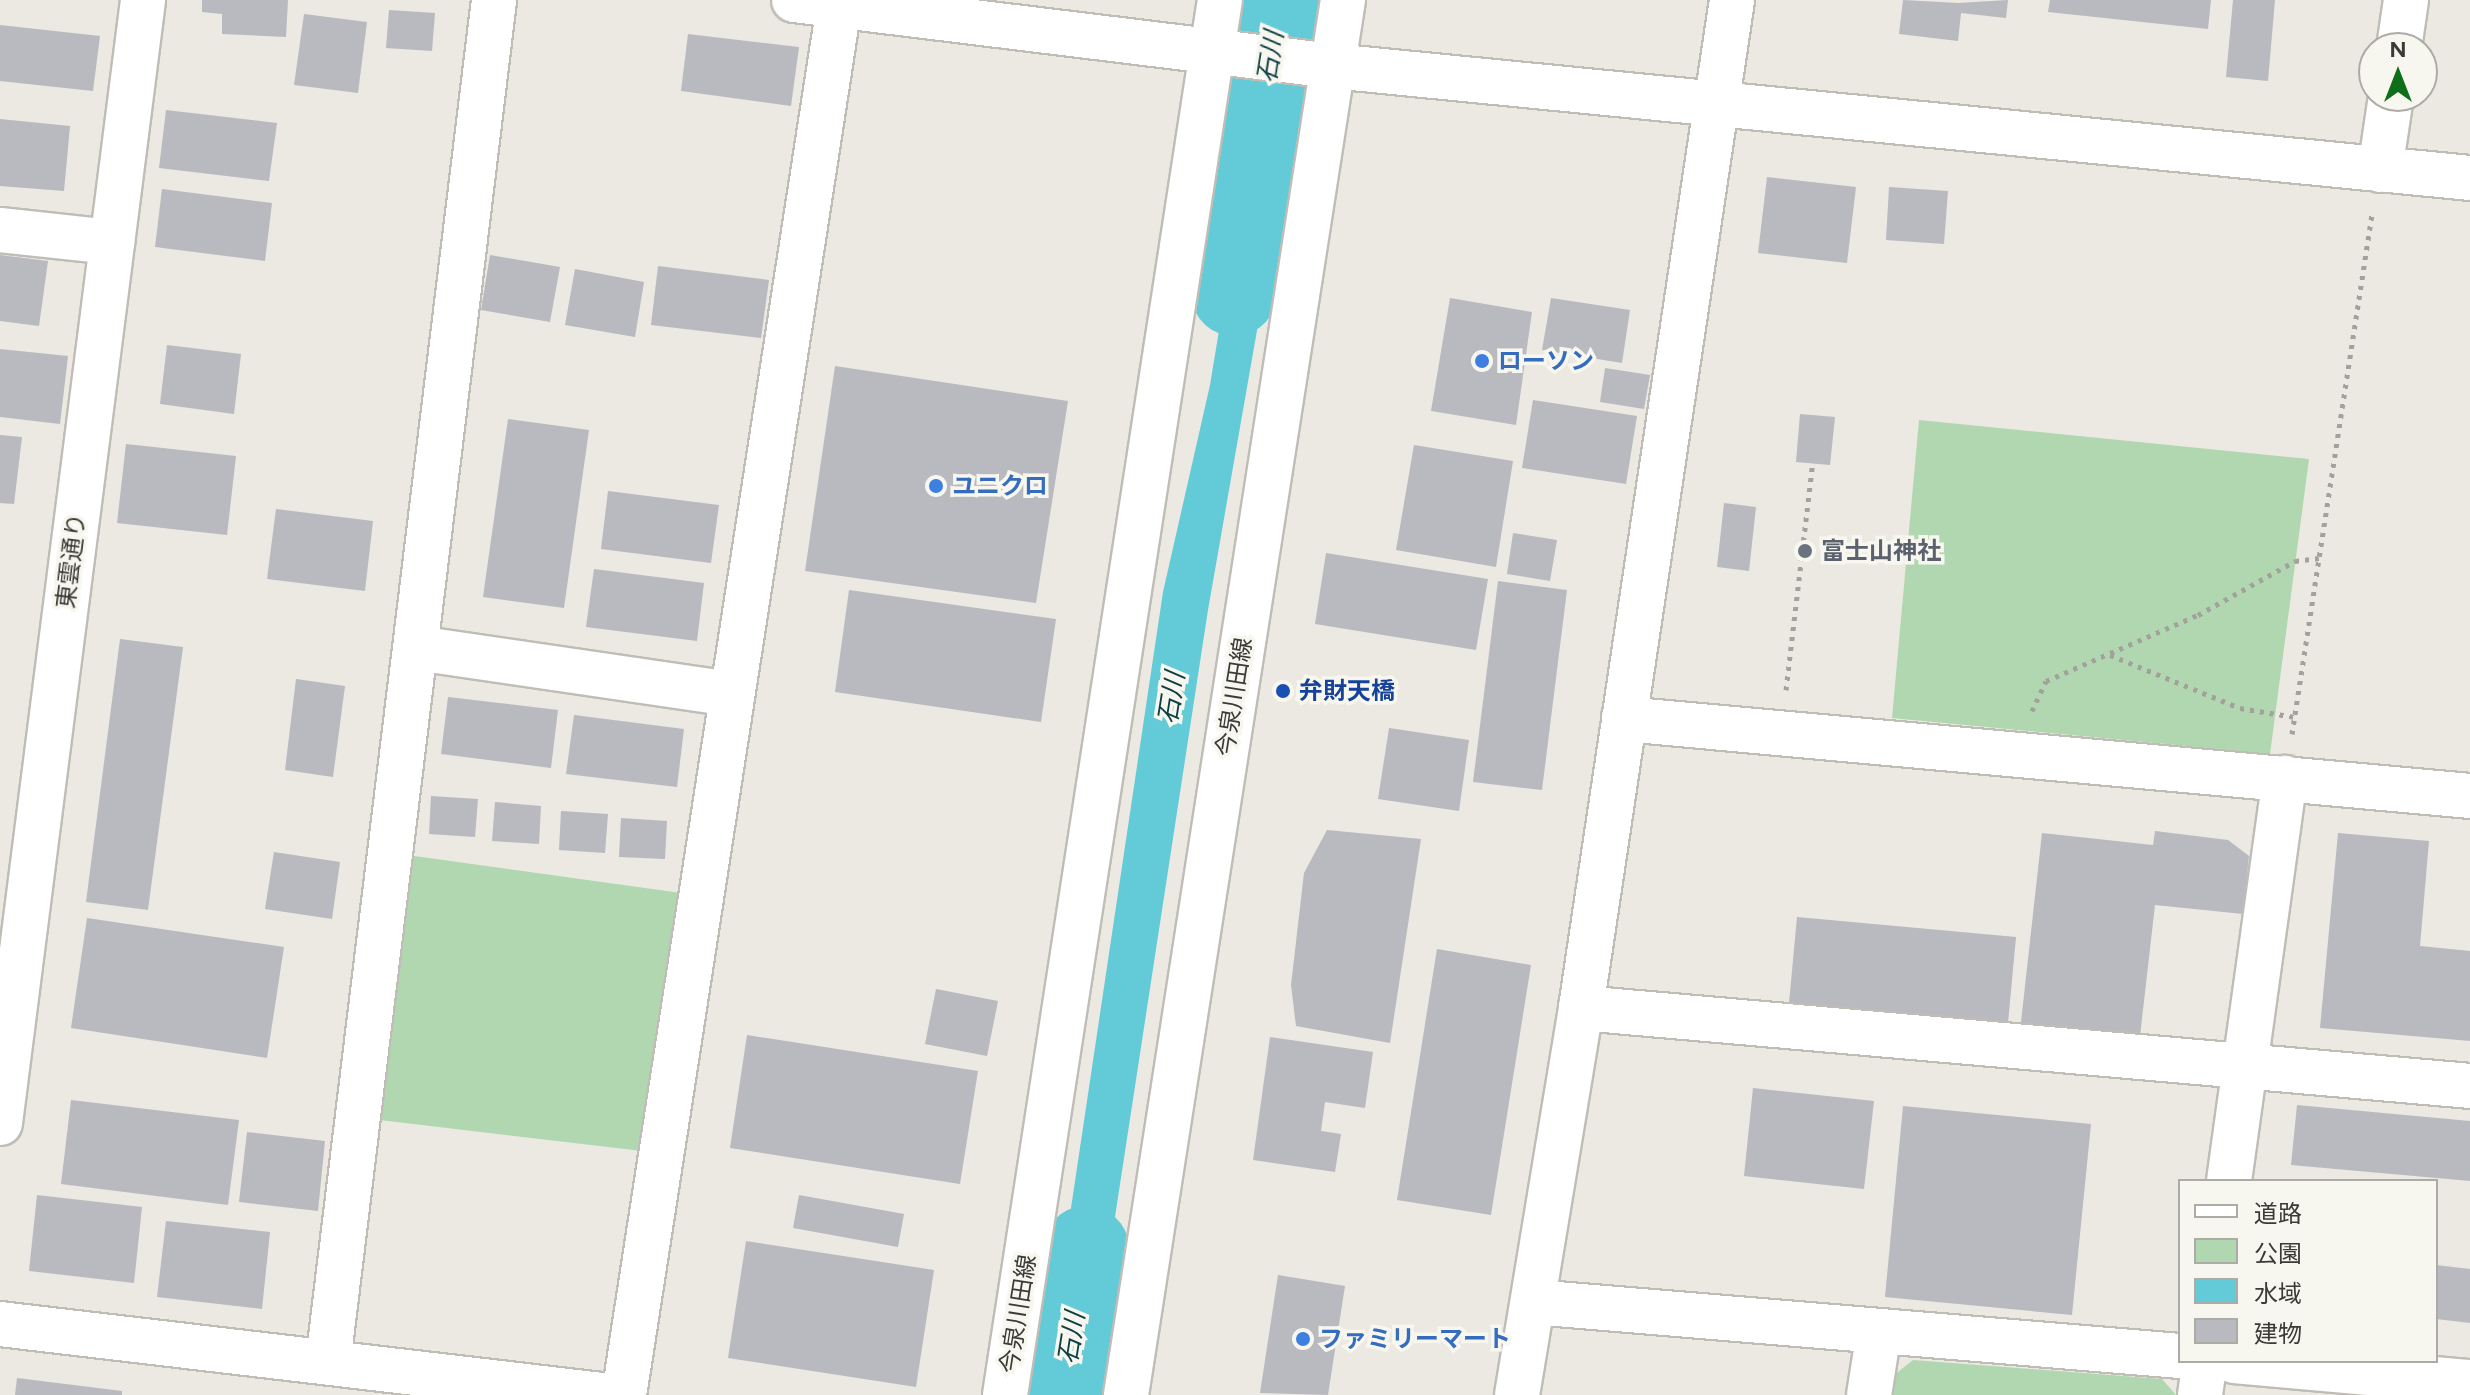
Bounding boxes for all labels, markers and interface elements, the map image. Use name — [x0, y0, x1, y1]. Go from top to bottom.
water label: 石川 — [1252, 29, 1290, 85]
north arrow — [2358, 32, 2438, 112]
text: N — [2389, 36, 2407, 63]
place label: ローソン — [1498, 347, 1594, 375]
marker: ローソン — [1473, 352, 1491, 370]
place label: ユニクロ — [952, 472, 1048, 500]
marker: ユニクロ — [927, 477, 945, 495]
street label: 東雲通り — [51, 512, 91, 610]
place label: 富士山神社 — [1821, 537, 1941, 565]
marker: 富士山神社 — [1796, 542, 1814, 560]
street label: 今泉川田線 — [1210, 635, 1258, 759]
water label: 石川 — [1153, 670, 1191, 726]
place label: 弁財天橋 — [1299, 677, 1395, 705]
marker: 弁財天橋 — [1274, 682, 1292, 700]
legend — [2178, 1179, 2438, 1363]
text: 道路 — [2254, 1199, 2302, 1228]
text: 公園 — [2254, 1239, 2302, 1268]
street label: 今泉川田線 — [994, 1252, 1042, 1376]
text: 水域 — [2254, 1279, 2302, 1308]
water label: 石川 — [1053, 1310, 1091, 1366]
text: 建物 — [2254, 1319, 2302, 1348]
place label: ファミリーマート — [1319, 1325, 1511, 1353]
marker: ファミリーマート — [1294, 1330, 1312, 1348]

